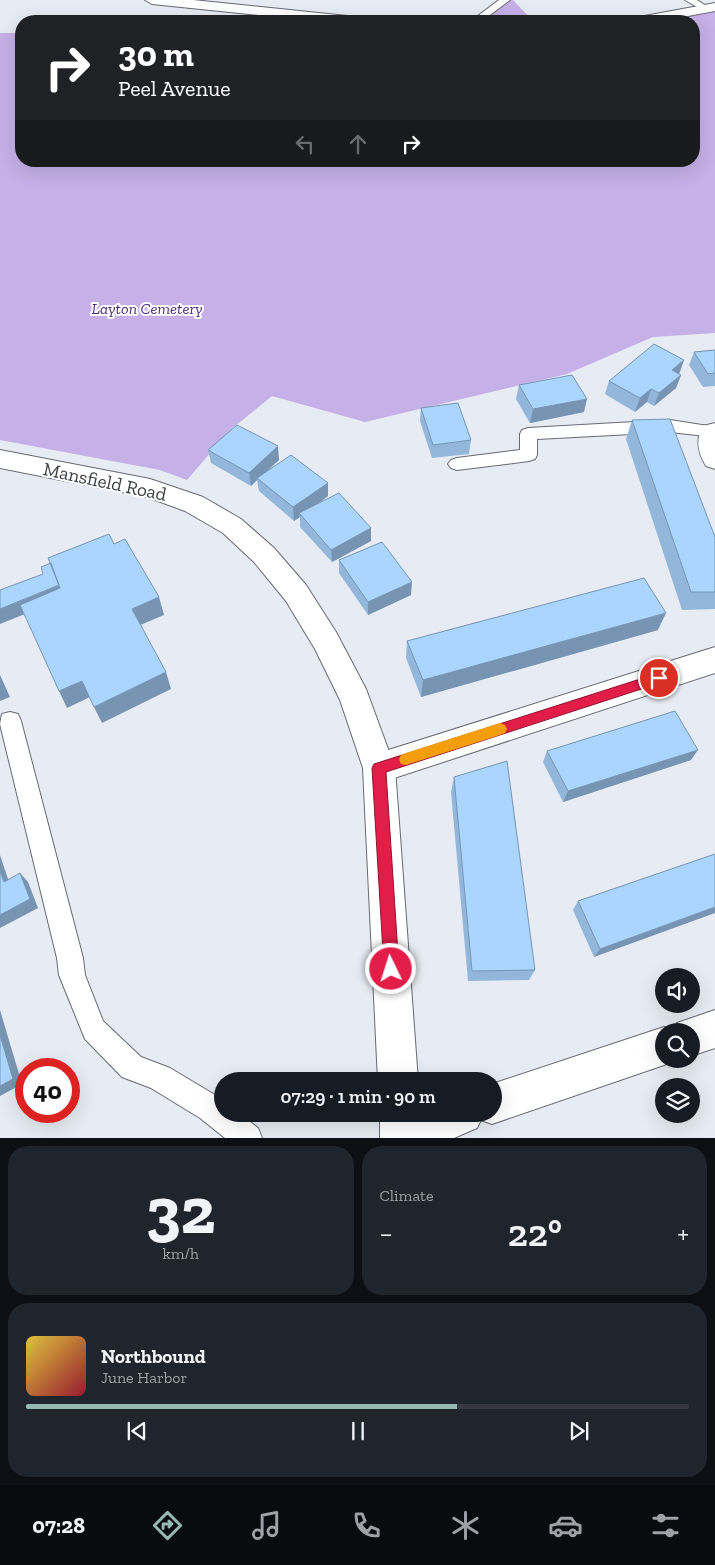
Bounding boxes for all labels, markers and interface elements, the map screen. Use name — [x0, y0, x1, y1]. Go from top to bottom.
text: 30 m — [118, 33, 194, 75]
icon: right — [35, 35, 100, 100]
text: Peel Avenue — [118, 75, 231, 102]
icon: left — [291, 130, 319, 158]
icon: ahead — [344, 130, 372, 158]
icon: right — [397, 130, 425, 158]
park label: Layton Cemetery — [91, 299, 203, 318]
street label: Mansfield Road — [41, 457, 169, 506]
pin — [638, 657, 680, 699]
icon: arrive — [645, 664, 673, 692]
position arrow — [364, 942, 416, 994]
map controls — [655, 968, 700, 1123]
button: sound — [655, 968, 700, 1013]
button: search — [655, 1023, 700, 1068]
speed limit sign: 40 — [15, 1058, 80, 1123]
button: layers — [655, 1078, 700, 1123]
text: 07:29 · 1 min · 90 m — [281, 1085, 435, 1108]
text: 32 — [146, 1172, 216, 1250]
text: Climate — [380, 1186, 434, 1205]
text: 22° — [508, 1210, 562, 1256]
text: − — [380, 1217, 393, 1250]
text: + — [677, 1217, 689, 1250]
text: km/h — [162, 1244, 199, 1263]
text: Northbound — [101, 1345, 206, 1368]
text: June Harbor — [101, 1368, 187, 1387]
icon: previous — [123, 1417, 151, 1445]
icon: pause — [344, 1417, 372, 1445]
icon: next — [565, 1417, 593, 1445]
icon: directions — [150, 1508, 185, 1543]
icon: music — [249, 1508, 284, 1543]
icon: phone — [349, 1508, 384, 1543]
icon: climate — [448, 1508, 483, 1543]
icon: car — [548, 1508, 583, 1543]
icon: filters — [648, 1508, 683, 1543]
text: 07:28 — [32, 1512, 85, 1539]

